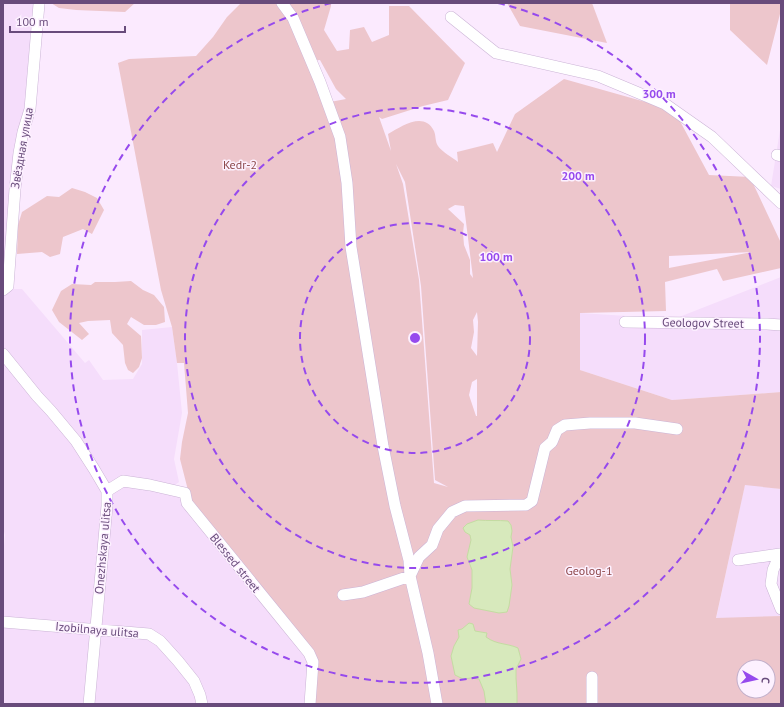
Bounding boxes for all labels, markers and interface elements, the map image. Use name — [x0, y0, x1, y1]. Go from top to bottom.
scale bar — [10, 8, 125, 34]
text: 100 m — [16, 14, 49, 29]
text: 300 m — [642, 86, 676, 101]
street label: Звёздная улица — [7, 106, 36, 190]
park label: Kedr-2 — [223, 157, 257, 172]
text: 200 m — [561, 168, 595, 183]
text: 100 m — [479, 249, 513, 264]
street label: Geologov Street — [662, 314, 744, 331]
centre of rings — [408, 331, 422, 345]
street label: Onezhskaya ulitsa — [91, 501, 114, 595]
street label: Blessed street — [207, 530, 264, 595]
park label: Geolog-1 — [566, 563, 612, 578]
street label: Izobilnaya ulitsa — [55, 618, 139, 641]
north arrow — [736, 659, 776, 699]
text: С — [759, 676, 773, 684]

